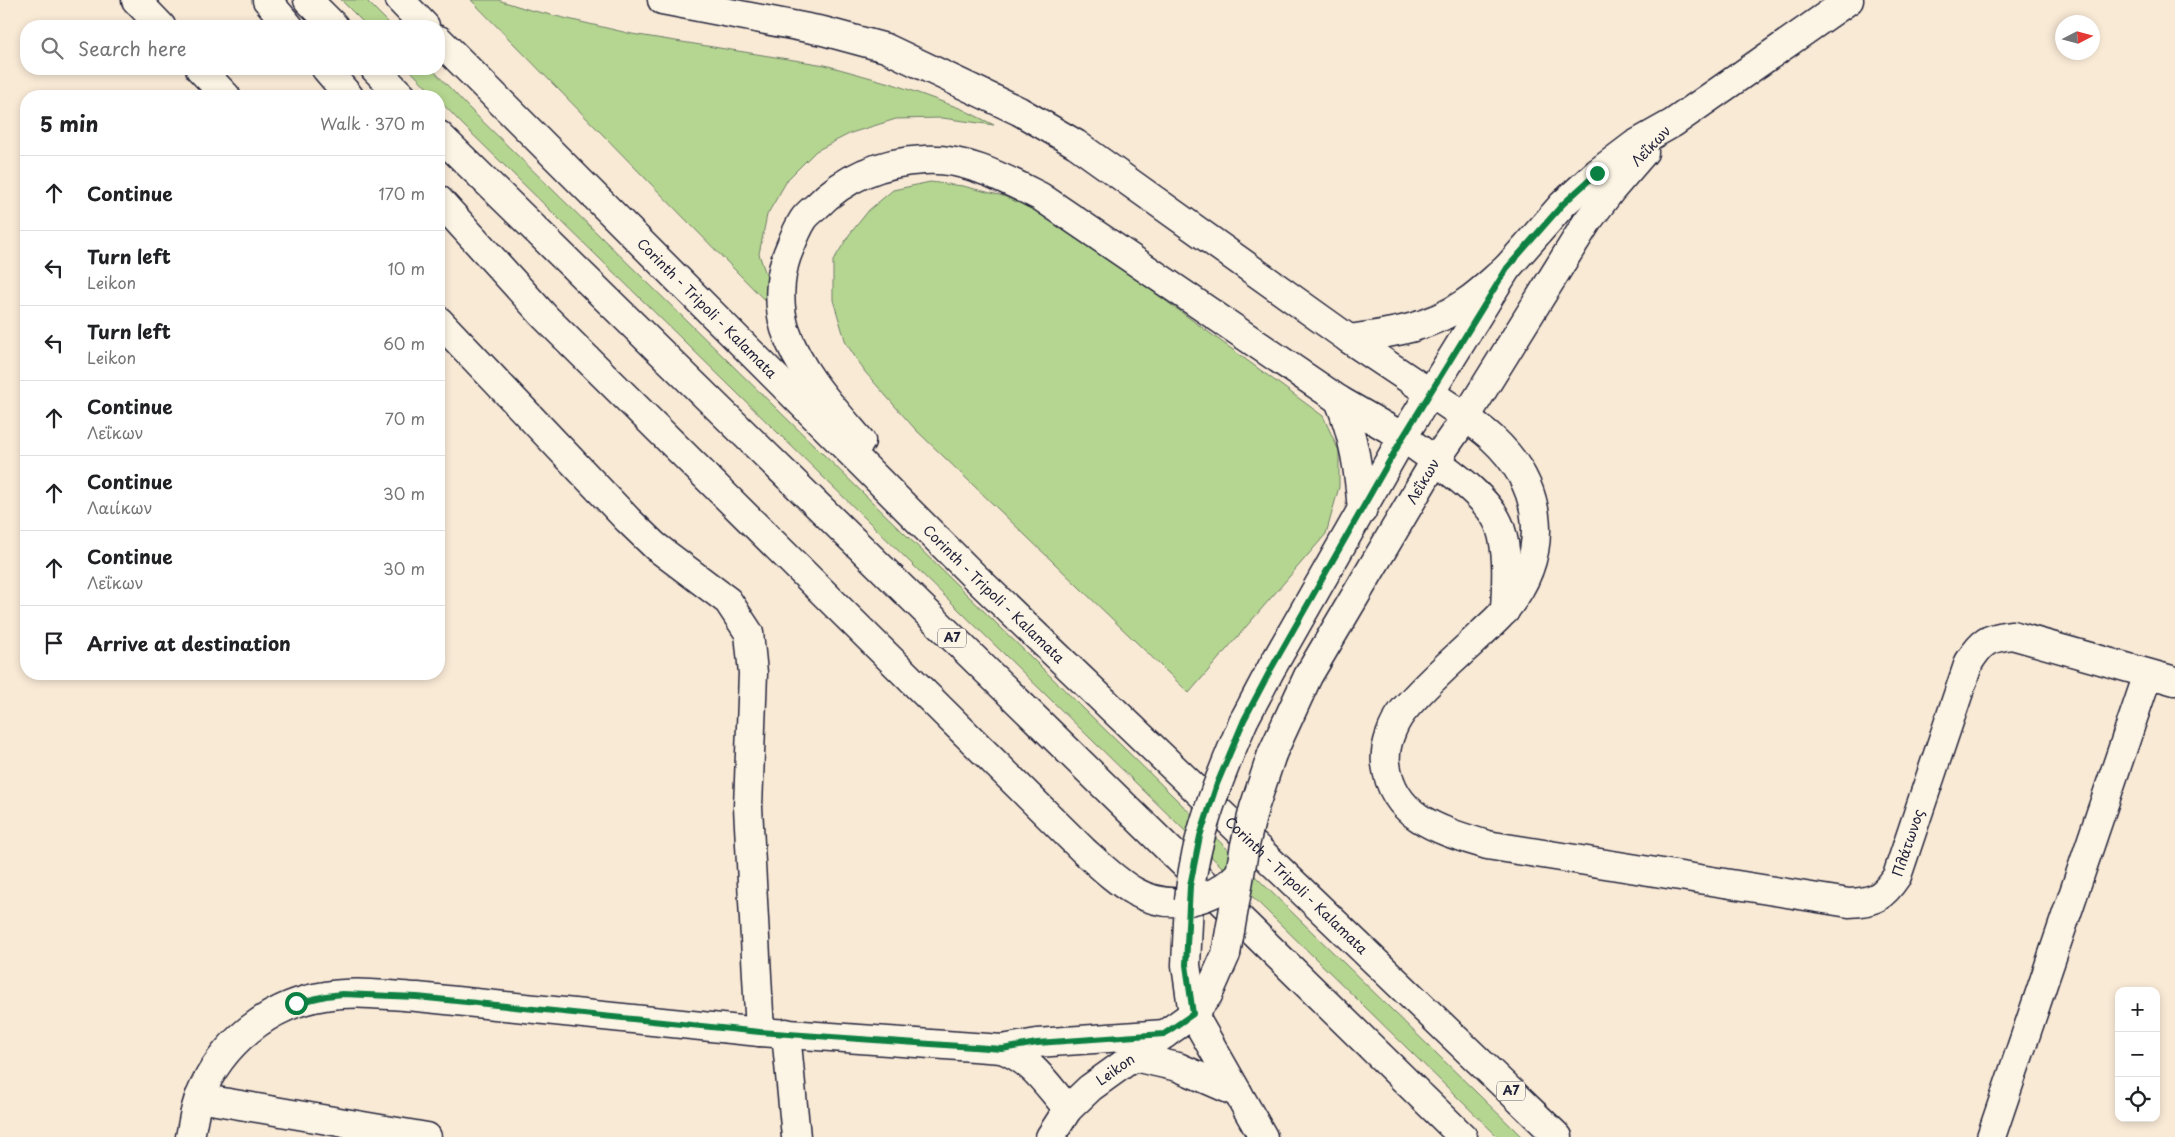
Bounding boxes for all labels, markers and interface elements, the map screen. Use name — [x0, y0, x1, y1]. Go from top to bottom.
north arrow — [2055, 15, 2100, 60]
search box — [20, 20, 445, 75]
icon: search — [38, 34, 66, 62]
text: Search here — [78, 34, 187, 62]
text: 5 min — [40, 107, 98, 139]
text: Walk · 370 m — [320, 111, 425, 135]
street label: Λεΐκων — [1626, 121, 1675, 171]
route end — [1586, 162, 1609, 185]
icon: ahead — [40, 179, 68, 207]
text: Continue — [87, 179, 173, 207]
text: 170 m — [379, 181, 425, 205]
street label: Corinth - Tripoli - Kalamata — [632, 233, 782, 383]
text: Turn left — [87, 242, 171, 270]
icon: left — [40, 254, 68, 282]
text: 10 m — [388, 256, 425, 280]
text: Leikon — [87, 270, 136, 294]
text: Turn left — [87, 317, 171, 345]
icon: left — [40, 329, 68, 357]
text: 60 m — [383, 331, 425, 355]
text: Leikon — [87, 345, 136, 369]
text: Continue — [87, 392, 173, 420]
icon: ahead — [40, 404, 68, 432]
text: 70 m — [385, 406, 425, 430]
text: Λεΐκων — [87, 420, 144, 444]
street label: Λεΐκων — [1401, 454, 1444, 508]
text: Continue — [87, 467, 173, 495]
icon: ahead — [40, 479, 68, 507]
text: 30 m — [383, 481, 425, 505]
text: Λαιίκων — [87, 495, 152, 519]
street label: Corinth - Tripoli - Kalamata — [919, 520, 1070, 668]
text: Continue — [87, 542, 173, 570]
icon: ahead — [40, 554, 68, 582]
text: 30 m — [383, 556, 425, 580]
text: Λεΐκων — [87, 570, 144, 594]
road number: Α7 — [938, 628, 966, 648]
icon: arrive — [40, 629, 68, 657]
text: Arrive at destination — [87, 629, 291, 657]
street label: Πλάτωνος — [1886, 806, 1929, 880]
street label: Corinth - Tripoli - Kalamata — [1221, 812, 1373, 959]
map controls — [2115, 987, 2160, 1122]
button: + — [2115, 987, 2160, 1032]
route start — [285, 992, 308, 1015]
button: − — [2115, 1032, 2160, 1077]
street label: Leikon — [1092, 1048, 1139, 1090]
button: locate — [2115, 1077, 2160, 1122]
road number: Α7 — [1497, 1082, 1525, 1100]

